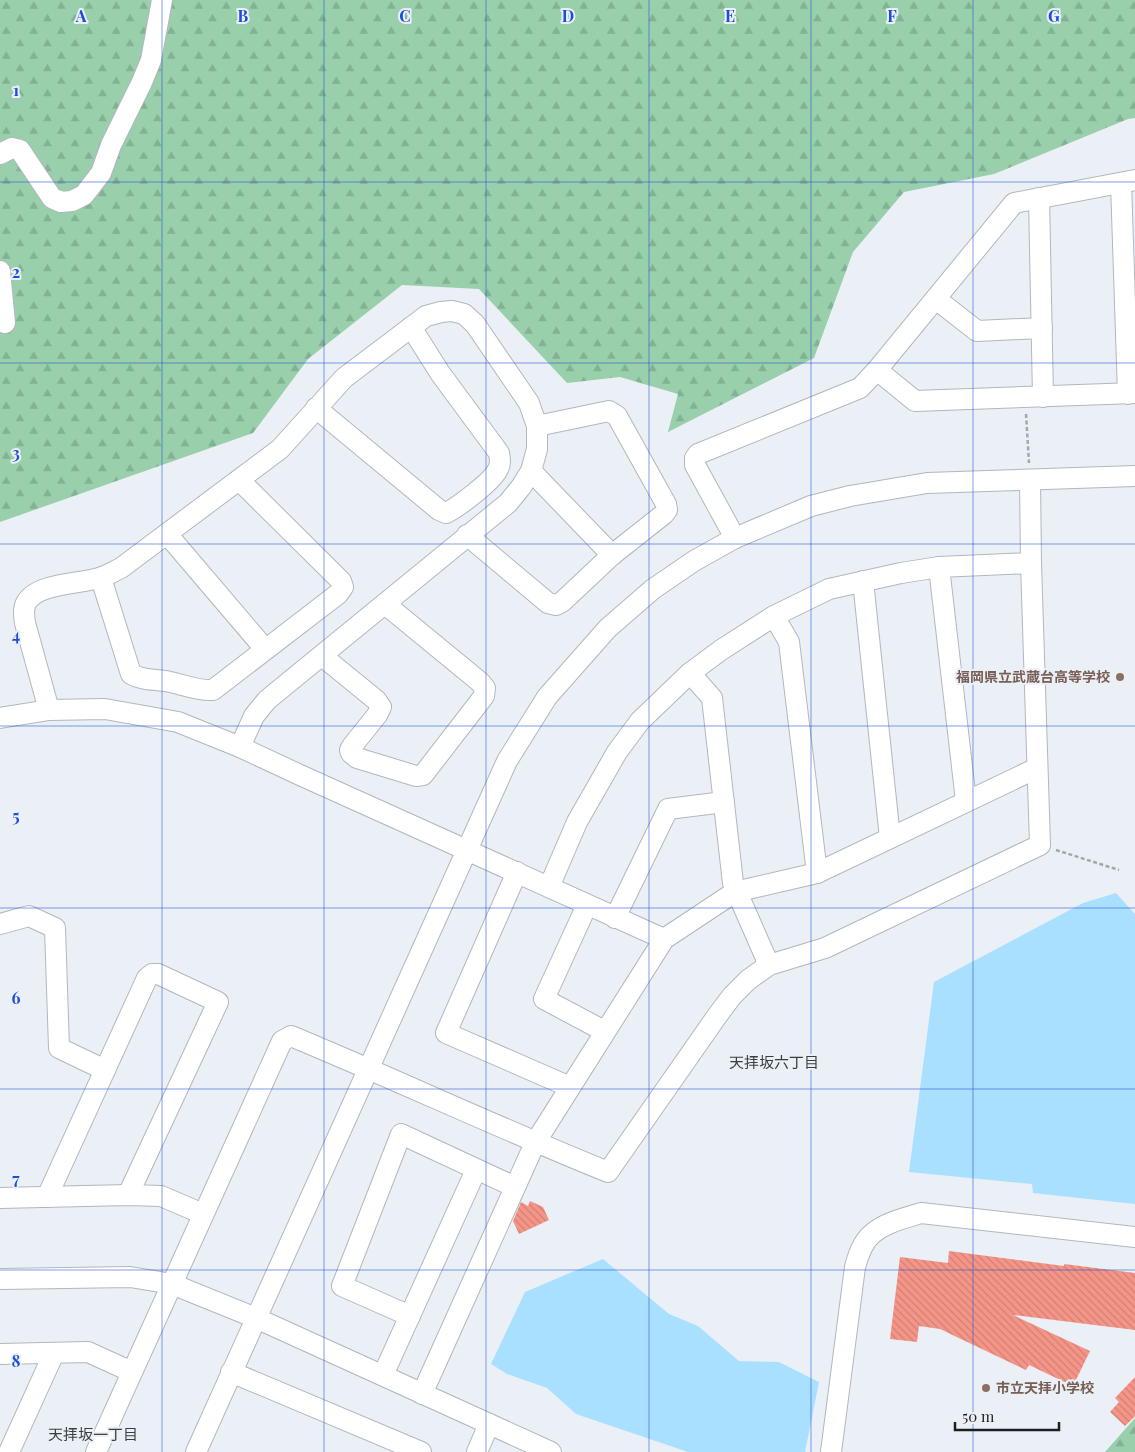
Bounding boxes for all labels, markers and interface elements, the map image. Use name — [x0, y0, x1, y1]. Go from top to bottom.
text: A — [75, 5, 87, 26]
text: B — [238, 5, 249, 26]
text: C — [399, 5, 411, 26]
text: D — [562, 5, 574, 26]
text: E — [725, 5, 735, 26]
text: F — [887, 5, 897, 26]
text: G — [1048, 5, 1060, 26]
text: 1 — [13, 79, 19, 100]
text: 2 — [12, 261, 20, 282]
text: 3 — [12, 442, 20, 463]
text: 4 — [12, 624, 20, 645]
place label: 福岡県立武蔵台高等学校 — [956, 667, 1110, 686]
marker: 福岡県立武蔵台高等学校 — [1114, 671, 1126, 683]
text: 5 — [12, 805, 20, 826]
text: 6 — [12, 987, 21, 1008]
district label: 天拝坂六丁目 — [729, 1052, 819, 1072]
text: 7 — [12, 1168, 20, 1189]
text: 8 — [12, 1350, 21, 1371]
place label: 市立天拝小学校 — [996, 1378, 1094, 1397]
marker: 市立天拝小学校 — [980, 1382, 992, 1394]
scale bar — [955, 1400, 1059, 1432]
text: 50 m — [962, 1406, 995, 1426]
district label: 天拝坂一丁目 — [48, 1424, 138, 1444]

